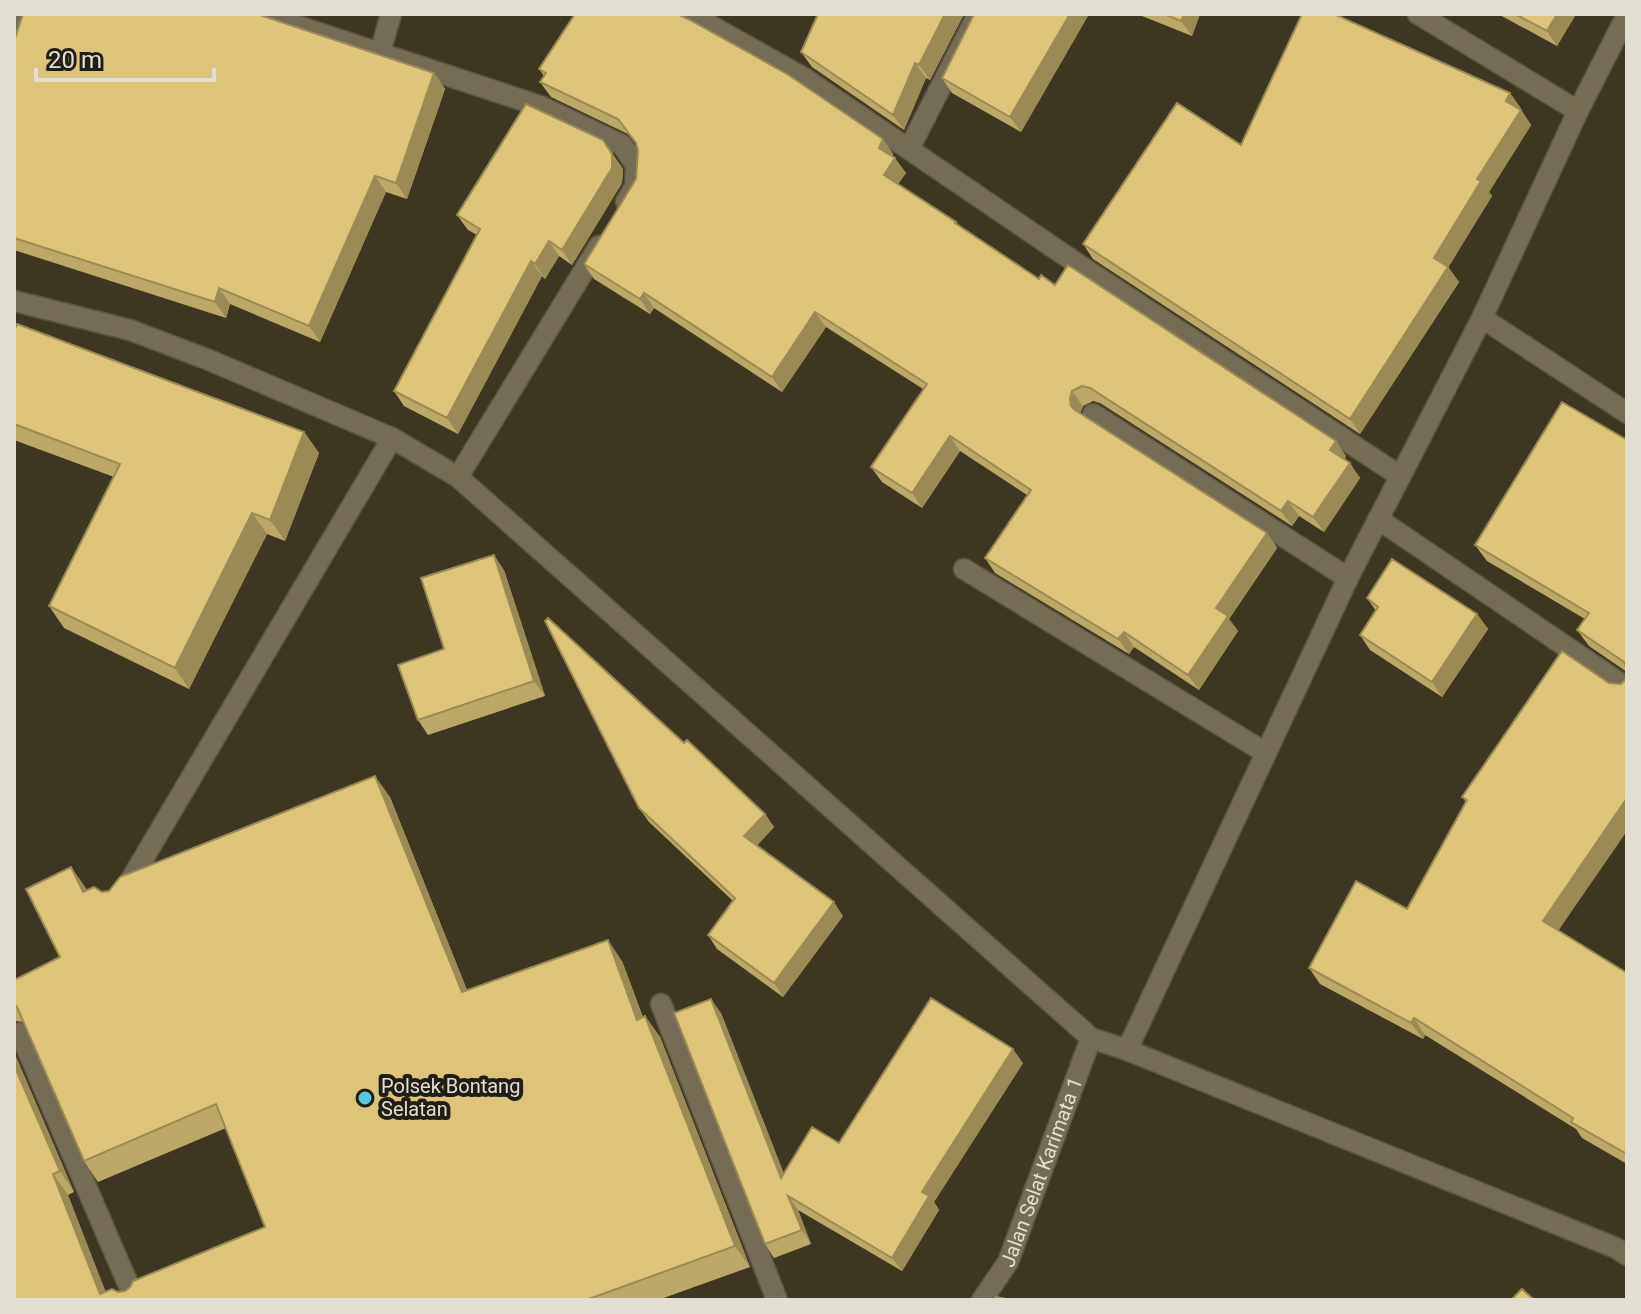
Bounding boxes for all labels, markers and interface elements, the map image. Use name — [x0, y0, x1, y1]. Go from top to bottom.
scale bar — [36, 32, 214, 82]
text: 20 m — [48, 46, 102, 74]
place label: Polsek Bontang Selatan — [381, 1074, 520, 1121]
street label: Jalan Selat Karimata 1 — [995, 1074, 1087, 1270]
marker: Polsek Bontang Selatan — [356, 1089, 374, 1107]

